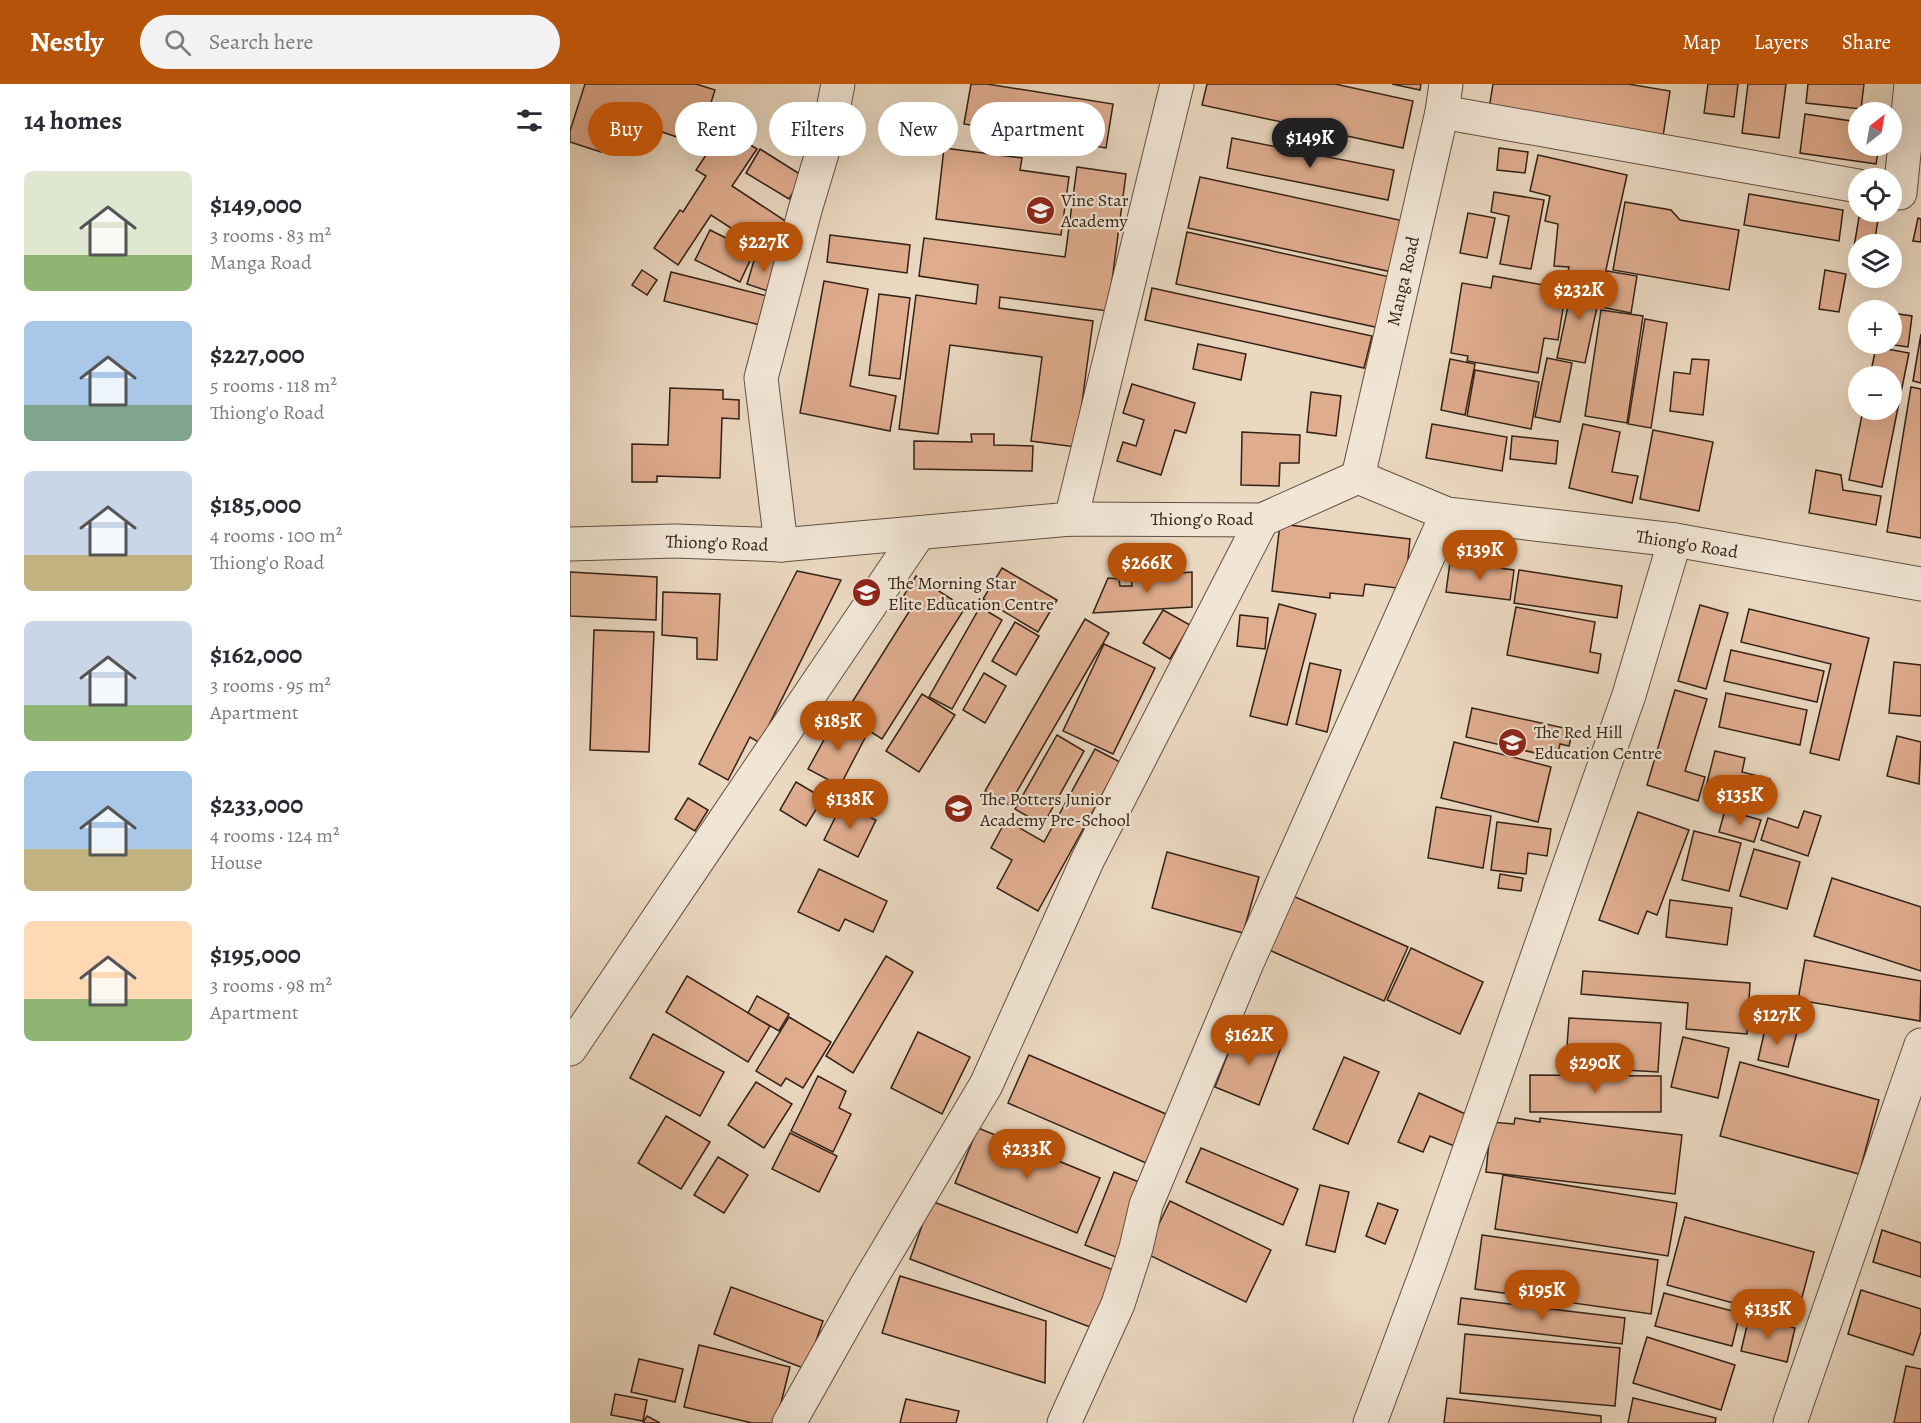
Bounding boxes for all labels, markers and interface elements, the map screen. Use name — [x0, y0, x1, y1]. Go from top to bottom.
search box — [140, 15, 560, 69]
text: Nestly — [30, 23, 104, 61]
icon: search — [161, 26, 194, 59]
text: Search here — [209, 27, 313, 57]
text: Map — [1682, 28, 1721, 56]
text: Layers — [1754, 28, 1809, 56]
text: Share — [1842, 28, 1891, 56]
chip: Buy — [588, 102, 663, 156]
chip: Rent — [675, 102, 757, 156]
chip: Filters — [769, 102, 866, 156]
chip: New — [878, 102, 958, 156]
chip: Apartment — [970, 102, 1105, 156]
north arrow — [1848, 102, 1902, 156]
map controls — [1848, 102, 1902, 420]
text: 14 homes — [24, 103, 122, 138]
icon: filters — [513, 104, 546, 137]
pin: $149K — [1268, 118, 1352, 169]
text: $149K — [1286, 124, 1334, 151]
button: locate — [1848, 168, 1902, 222]
text: $149,000 — [210, 187, 302, 222]
place label: Vine Star Academy — [1060, 188, 1129, 233]
school or university icon: Vine Star Academy — [1024, 194, 1056, 226]
icon: home — [72, 195, 144, 267]
text: 3 rooms · 83 m² — [210, 222, 331, 249]
pin: $227K — [722, 222, 806, 273]
text: $227K — [739, 228, 789, 255]
street label: Manga Road — [1381, 233, 1425, 328]
button: layers — [1848, 234, 1902, 288]
text: Manga Road — [210, 249, 312, 276]
pin: $232K — [1537, 270, 1621, 321]
text: $232K — [1554, 276, 1604, 303]
button: + — [1848, 300, 1902, 354]
text: $227,000 — [210, 337, 305, 372]
icon: home — [72, 345, 144, 417]
button: − — [1848, 366, 1902, 420]
text: 5 rooms · 118 m² — [210, 372, 337, 399]
text: Thiong'o Road — [210, 399, 324, 426]
text: $185,000 — [210, 487, 301, 522]
icon: home — [72, 495, 144, 567]
street label: Thiong'o Road — [1150, 507, 1254, 531]
text: 4 rooms · 100 m² — [210, 522, 342, 549]
street label: Thiong'o Road — [1634, 524, 1740, 564]
street label: Thiong'o Road — [665, 529, 769, 557]
pin: $139K — [1438, 530, 1522, 581]
text: $139K — [1456, 536, 1504, 563]
pin: $266K — [1105, 543, 1189, 594]
text: Thiong'o Road — [210, 549, 324, 576]
text: $266K — [1122, 549, 1172, 576]
place label: The Morning Star Elite Education Centre — [888, 571, 1054, 616]
school or university icon: The Morning Star Elite Education Centre — [851, 577, 883, 609]
text: $162,000 — [210, 637, 302, 672]
icon: home — [72, 645, 144, 717]
text: 3 rooms · 95 m² — [210, 672, 331, 699]
text: Apartment — [210, 699, 299, 726]
pin: $185K — [796, 701, 880, 752]
text: $185K — [814, 707, 862, 734]
place label: The Red Hill Education Centre — [1534, 720, 1662, 765]
school or university icon: The Red Hill Education Centre — [1497, 726, 1529, 758]
pin: $135K — [1698, 775, 1782, 826]
pin: $138K — [808, 779, 892, 830]
text: $135K — [1717, 781, 1763, 808]
text: $138K — [826, 785, 874, 812]
text: $233,000 — [210, 787, 303, 822]
place label: The Potters Junior Academy Pre-School — [979, 787, 1131, 832]
school or university icon: The Potters Junior Academy Pre-School — [943, 793, 975, 825]
icon: home — [72, 795, 144, 867]
text: 4 rooms · 124 m² — [210, 822, 340, 849]
text: House — [210, 849, 262, 876]
text: $195,000 — [210, 937, 301, 972]
icon: home — [72, 945, 144, 1017]
text: 3 rooms · 98 m² — [210, 972, 332, 999]
pin: $127K — [1735, 995, 1819, 1046]
text: Apartment — [210, 999, 299, 1026]
text: $127K — [1753, 1001, 1801, 1028]
pin: $162K — [1207, 1015, 1291, 1066]
text: $162K — [1225, 1021, 1273, 1048]
pin: $290K — [1553, 1043, 1637, 1094]
text: $290K — [1569, 1049, 1621, 1076]
pin: $233K — [985, 1129, 1069, 1180]
text: $233K — [1002, 1135, 1052, 1162]
pin: $195K — [1500, 1270, 1584, 1321]
text: $195K — [1518, 1276, 1566, 1303]
pin: $135K — [1726, 1289, 1810, 1340]
text: $135K — [1745, 1295, 1791, 1322]

